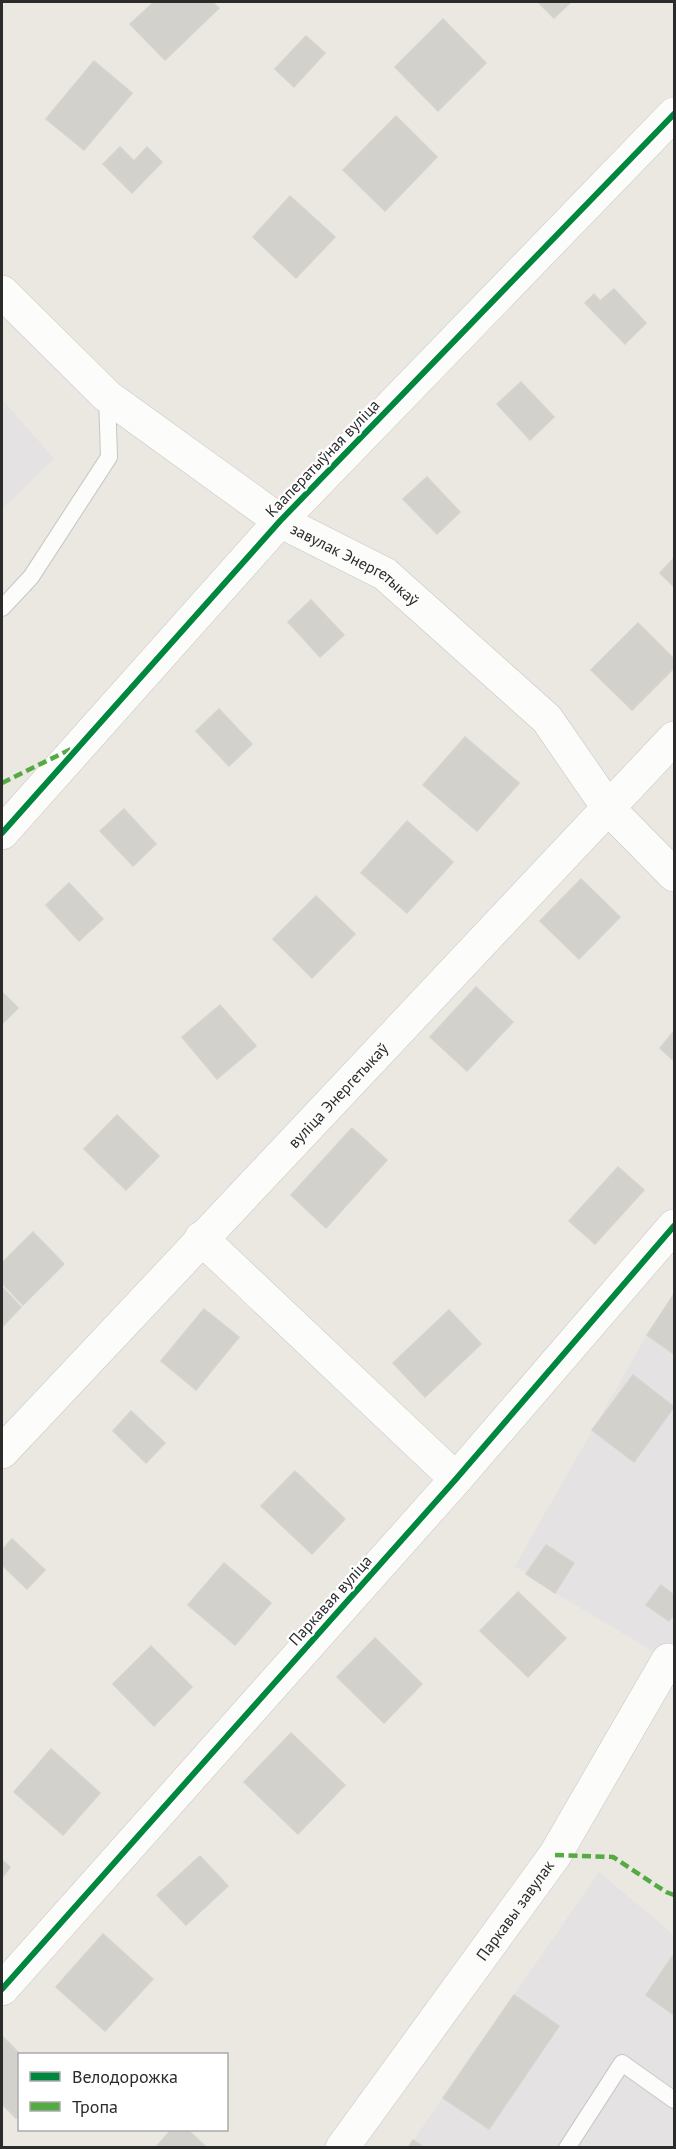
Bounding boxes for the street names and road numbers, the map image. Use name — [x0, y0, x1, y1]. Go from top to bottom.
street label: Кааператыўная вуліца — [261, 395, 383, 521]
street label: завулак Энергетыкаў — [288, 518, 424, 610]
street label: вуліца Энергетыкаў — [284, 1038, 392, 1152]
street label: Паркавая вуліца — [284, 1551, 376, 1649]
street label: Паркавы завулак — [472, 1856, 558, 1964]

